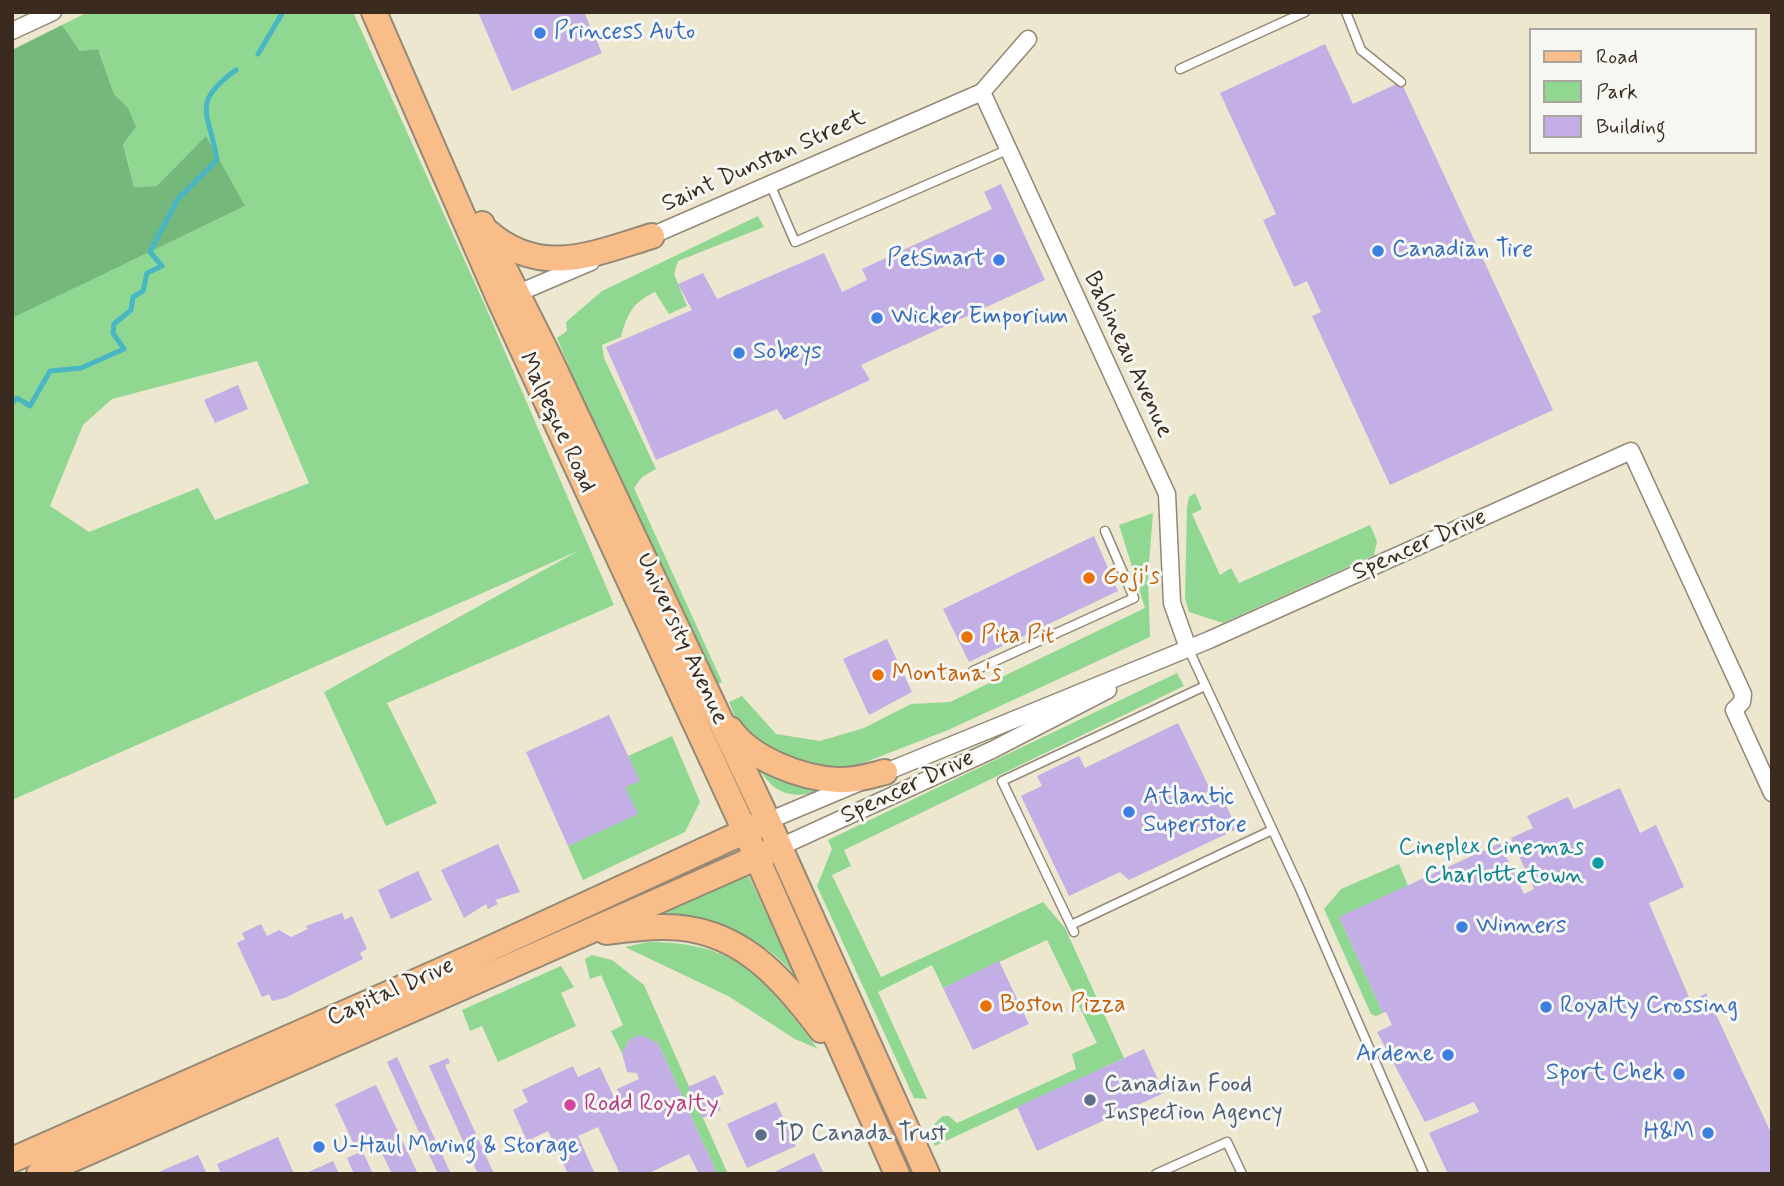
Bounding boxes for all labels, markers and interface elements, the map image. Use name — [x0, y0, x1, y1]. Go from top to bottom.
place label: Princess Auto — [554, 19, 695, 47]
marker: Princess Auto — [532, 25, 548, 41]
legend — [1528, 28, 1756, 154]
text: Road — [1596, 43, 1638, 71]
text: Park — [1596, 78, 1638, 106]
street label: Saint Dunstan Street — [658, 104, 870, 220]
text: Building — [1596, 113, 1666, 141]
place label: Canadian Tire — [1392, 237, 1533, 265]
marker: Canadian Tire — [1370, 243, 1386, 259]
place label: PetSmart — [887, 246, 985, 274]
marker: PetSmart — [991, 252, 1007, 268]
street label: Babineau Avenue — [1076, 267, 1178, 443]
place label: Wicker Emporium — [891, 304, 1069, 332]
marker: Wicker Emporium — [869, 310, 885, 326]
place label: Sobeys — [753, 339, 822, 367]
marker: Sobeys — [731, 345, 747, 361]
street label: Malpeque Road — [511, 348, 601, 498]
street label: Spencer Drive — [1349, 504, 1491, 588]
street label: University Avenue — [629, 549, 733, 729]
place label: Goji's — [1103, 564, 1160, 592]
marker: Goji's — [1081, 570, 1097, 586]
place label: Pita Pit — [981, 623, 1055, 651]
marker: Pita Pit — [959, 629, 975, 645]
place label: Montana's — [892, 661, 1001, 689]
marker: Montana's — [870, 667, 886, 683]
street label: Spencer Drive — [837, 745, 979, 831]
place label: Atlantic Superstore — [1143, 784, 1247, 840]
marker: Atlantic Superstore — [1121, 804, 1137, 820]
place label: Cineplex Cinemas Charlottetown — [1398, 835, 1584, 891]
marker: Cineplex Cinemas Charlottetown — [1590, 855, 1606, 871]
place label: Winners — [1476, 913, 1566, 941]
marker: Winners — [1454, 919, 1470, 935]
street label: Capital Drive — [323, 952, 459, 1034]
place label: Boston Pizza — [1000, 992, 1126, 1020]
place label: Royalty Crossing — [1560, 993, 1738, 1021]
marker: Boston Pizza — [978, 998, 994, 1014]
marker: Royalty Crossing — [1538, 999, 1554, 1015]
place label: Ardene — [1356, 1041, 1434, 1069]
marker: Ardene — [1440, 1047, 1456, 1063]
place label: Sport Chek — [1546, 1060, 1665, 1088]
marker: Sport Chek — [1671, 1066, 1687, 1082]
place label: Canadian Food Inspection Agency — [1104, 1072, 1283, 1128]
place label: Rodd Royalty — [584, 1091, 719, 1119]
marker: Canadian Food Inspection Agency — [1082, 1092, 1098, 1108]
marker: Rodd Royalty — [562, 1097, 578, 1113]
place label: H&M — [1644, 1119, 1694, 1147]
place label: TD Canada Trust — [775, 1121, 946, 1149]
marker: H&M — [1700, 1125, 1716, 1141]
marker: TD Canada Trust — [753, 1127, 769, 1143]
place label: U-Haul Moving & Storage — [333, 1133, 579, 1161]
marker: U-Haul Moving & Storage — [311, 1139, 327, 1155]

